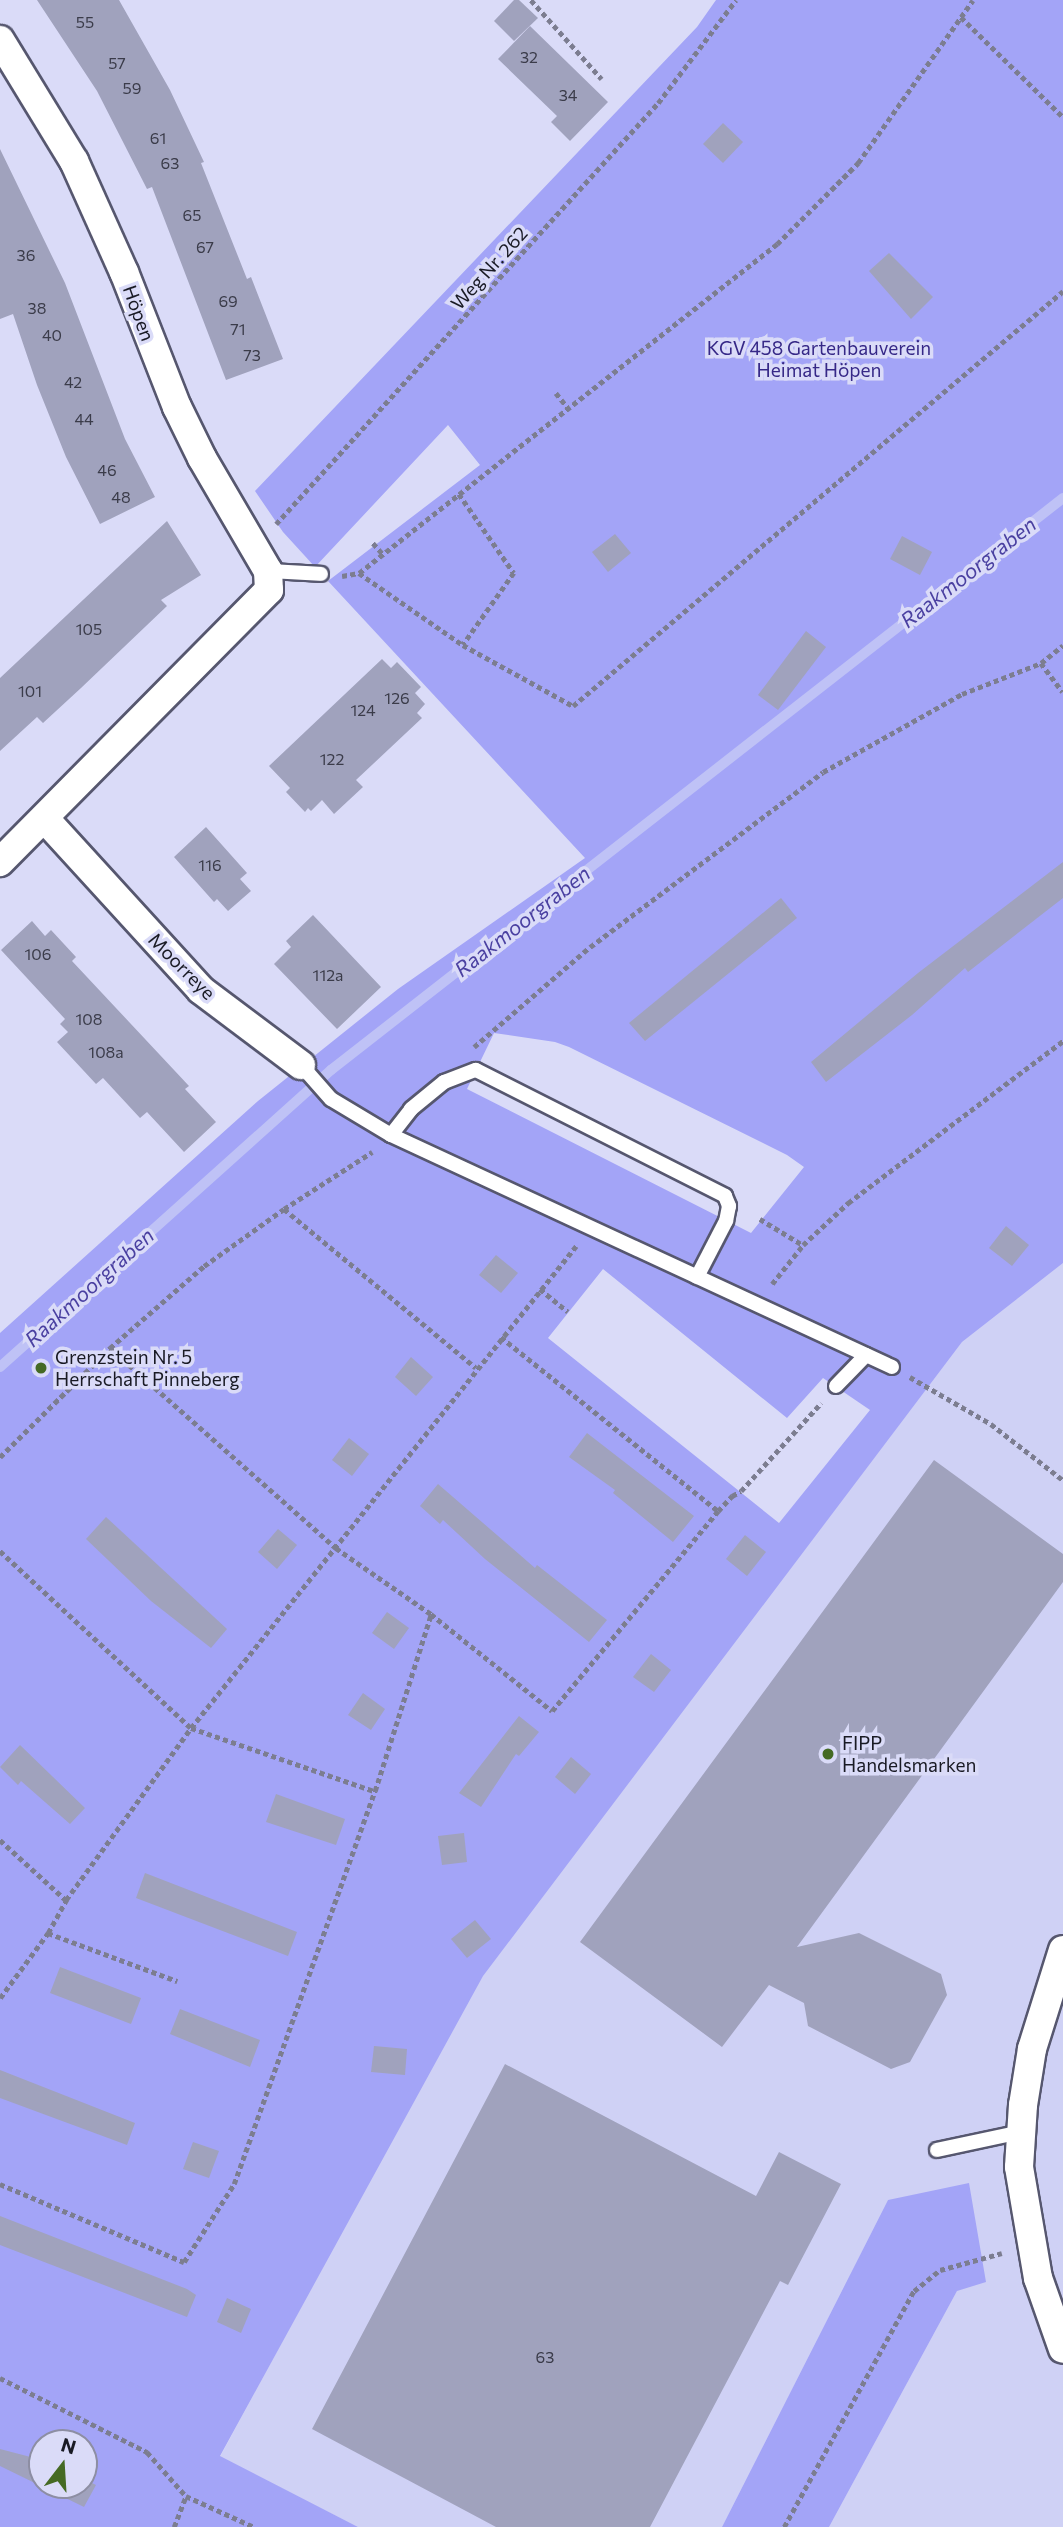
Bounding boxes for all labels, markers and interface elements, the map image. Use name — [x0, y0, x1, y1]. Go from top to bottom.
house number: 55 — [76, 12, 94, 32]
house number: 32 — [520, 47, 538, 67]
house number: 57 — [108, 53, 126, 73]
house number: 59 — [123, 78, 141, 98]
house number: 34 — [559, 85, 577, 105]
house number: 61 — [150, 128, 166, 148]
house number: 63 — [161, 153, 179, 173]
house number: 65 — [183, 205, 201, 225]
street label: Weg Nr. 262 — [446, 222, 532, 314]
house number: 67 — [196, 237, 214, 257]
house number: 36 — [17, 245, 35, 265]
street label: Höpen — [118, 282, 160, 344]
house number: 69 — [218, 291, 238, 311]
house number: 38 — [28, 298, 46, 318]
house number: 71 — [230, 319, 246, 339]
house number: 40 — [42, 325, 62, 345]
park label: KGV 458 Gartenbauverein Heimat Höpen — [707, 337, 931, 381]
house number: 73 — [243, 345, 261, 365]
house number: 42 — [64, 372, 82, 392]
house number: 44 — [74, 409, 94, 429]
house number: 46 — [97, 460, 117, 480]
house number: 48 — [111, 487, 131, 507]
water label: Raakmoorgraben — [895, 511, 1041, 633]
house number: 105 — [76, 619, 102, 639]
house number: 101 — [18, 681, 42, 701]
house number: 126 — [384, 688, 410, 708]
house number: 124 — [350, 700, 376, 720]
house number: 122 — [320, 749, 344, 769]
house number: 116 — [198, 855, 222, 875]
water label: Raakmoorgraben — [449, 860, 595, 982]
street label: Moorreye — [144, 928, 220, 1004]
house number: 106 — [25, 944, 51, 964]
house number: 112a — [313, 965, 343, 985]
house number: 108 — [76, 1009, 102, 1029]
house number: 108a — [88, 1042, 124, 1062]
water label: Raakmoorgraben — [19, 1222, 159, 1352]
place label: Grenzstein Nr. 5 Herrschaft Pinneberg — [55, 1346, 240, 1390]
marker: Grenzstein Nr. 5 Herrschaft Pinneberg — [33, 1360, 49, 1376]
place label: FIPP Handelsmarken — [842, 1732, 976, 1776]
marker: FIPP Handelsmarken — [820, 1746, 836, 1762]
house number: 63 — [536, 2347, 554, 2367]
north arrow — [28, 2429, 98, 2499]
text: N — [59, 2432, 79, 2458]

